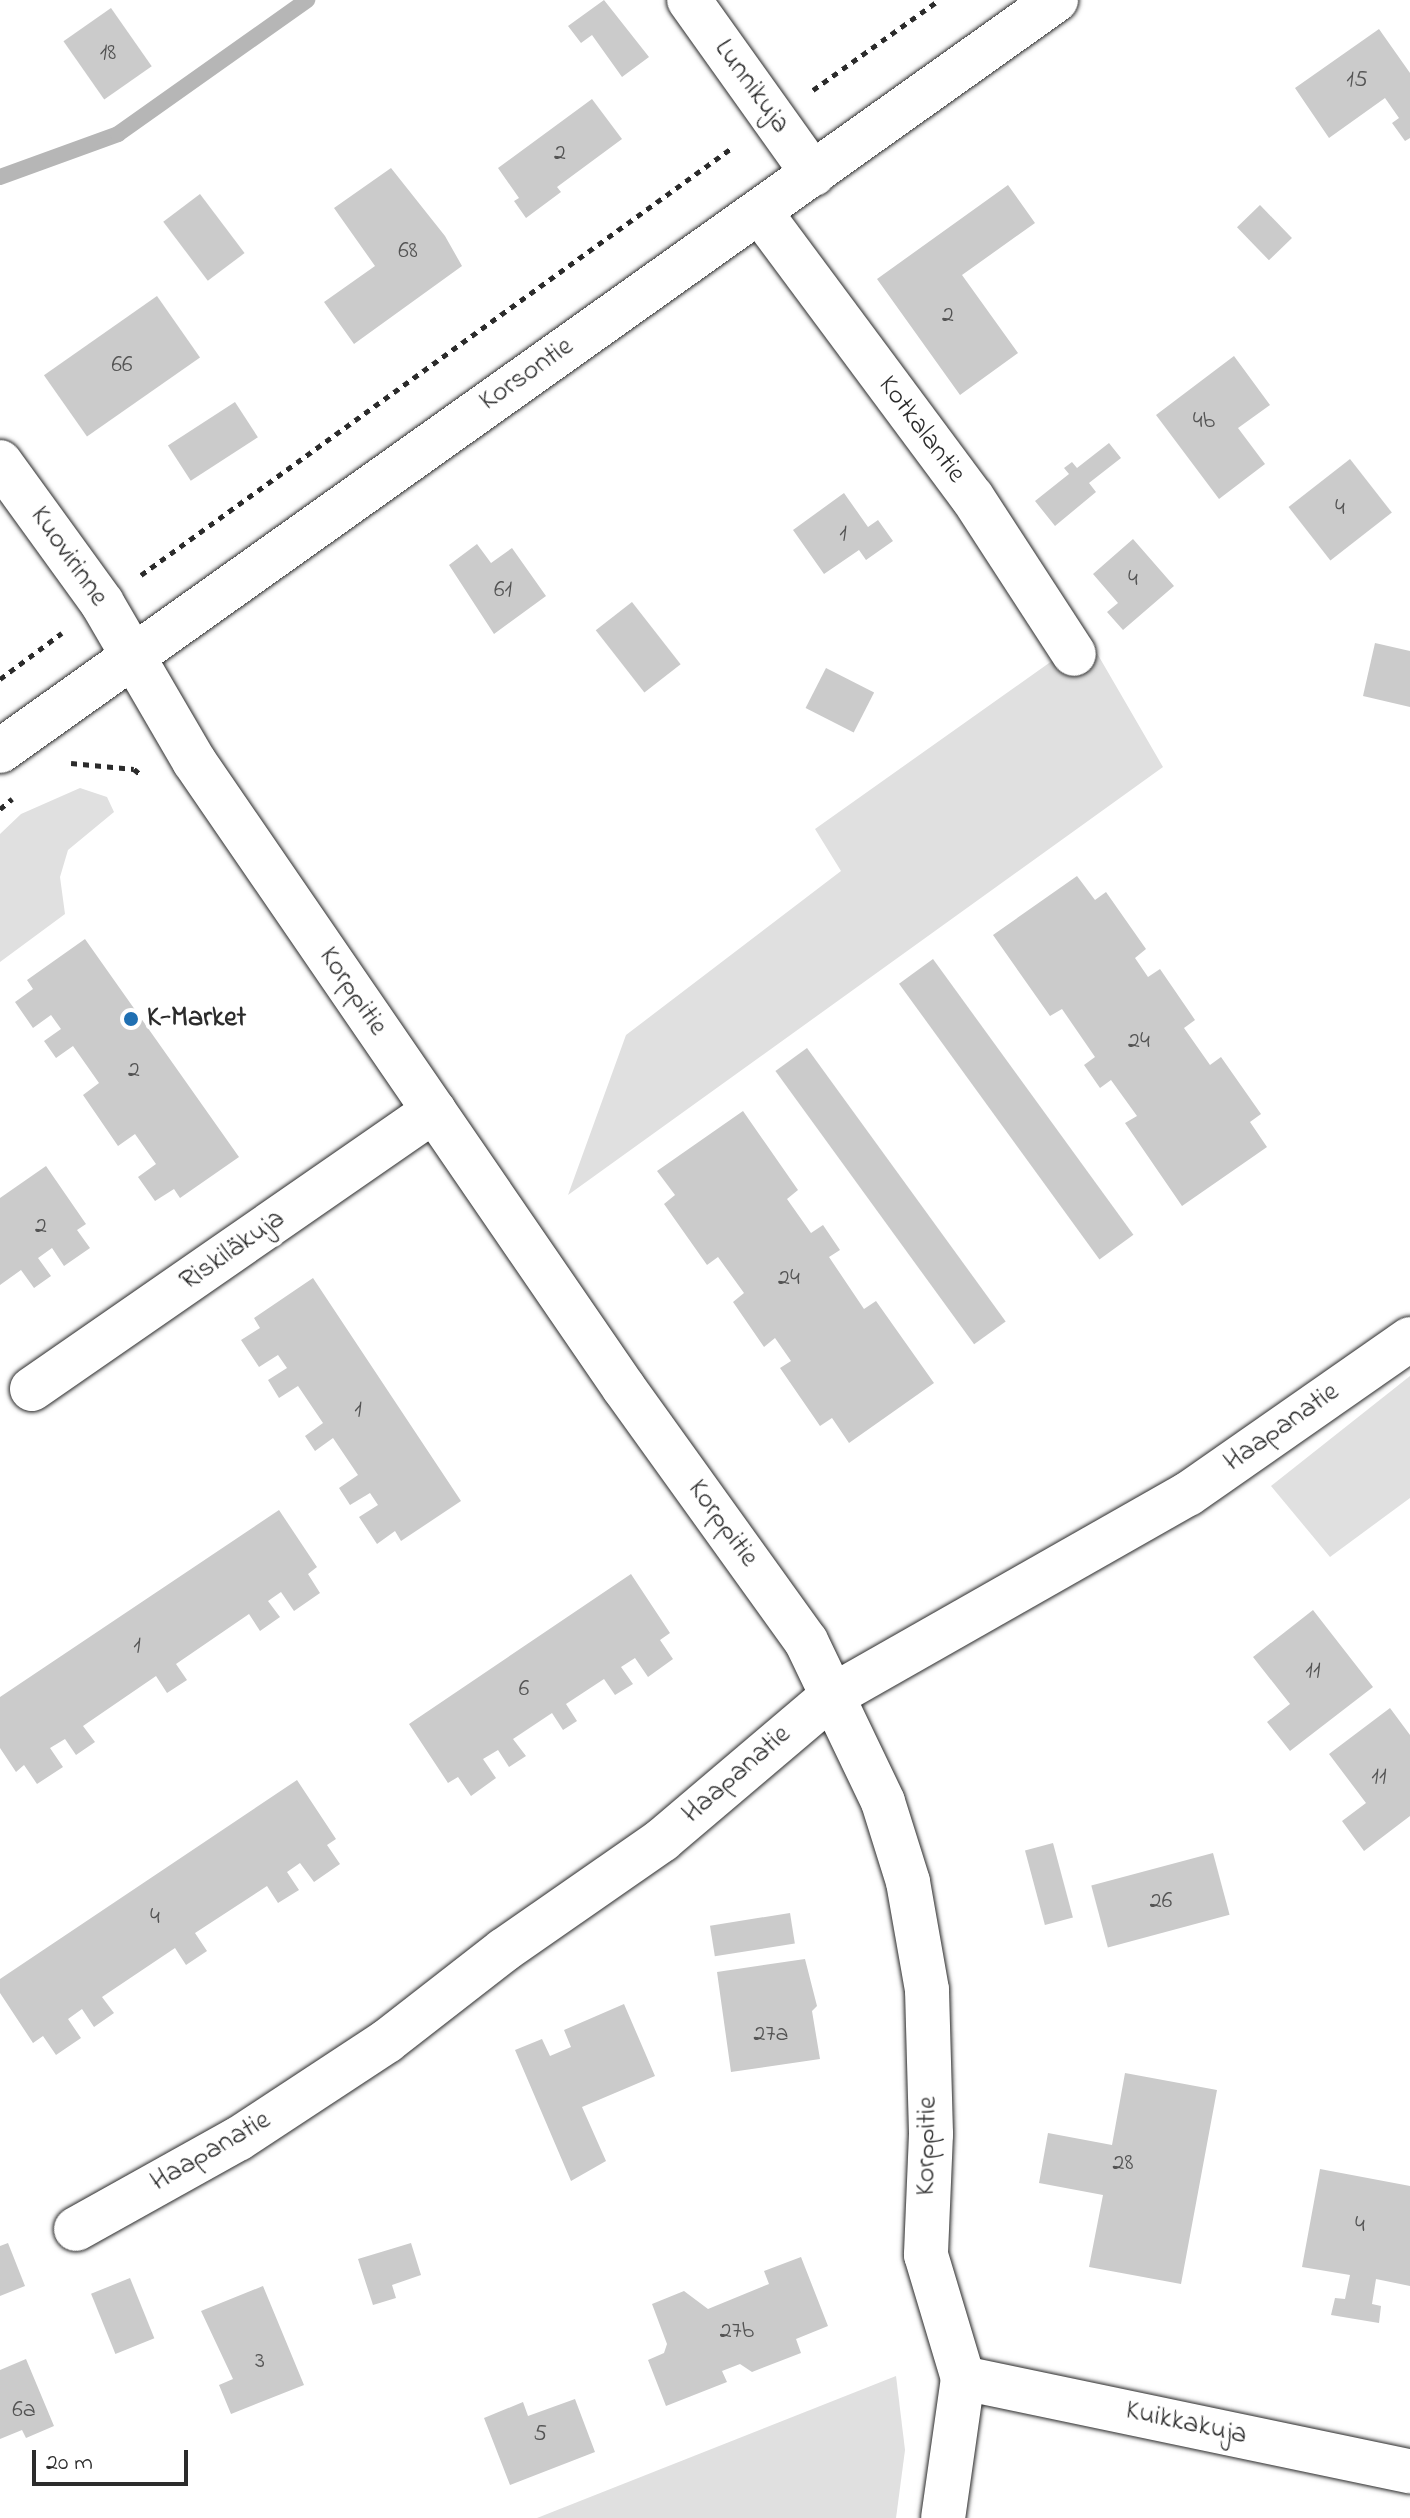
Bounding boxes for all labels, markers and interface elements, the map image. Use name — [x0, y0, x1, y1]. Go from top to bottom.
street label: Lunnikuja — [706, 33, 796, 141]
house number: 18 — [100, 40, 116, 68]
house number: 15 — [1346, 67, 1368, 95]
house number: 2 — [554, 140, 566, 168]
house number: 68 — [398, 238, 418, 266]
house number: 2 — [942, 302, 954, 330]
street label: Korsontie — [474, 331, 580, 419]
house number: 66 — [111, 352, 133, 380]
street label: Kotkalantie — [870, 370, 972, 490]
house number: 4b — [1193, 408, 1215, 436]
house number: 4 — [1335, 495, 1345, 523]
street label: Kuovirinne — [22, 501, 114, 613]
house number: 1 — [839, 521, 847, 549]
house number: 4 — [1128, 566, 1138, 594]
house number: 61 — [494, 577, 512, 605]
street label: Korppitie — [310, 941, 394, 1043]
place label: K-Market — [147, 1002, 246, 1036]
marker: K-Market — [122, 1010, 140, 1028]
house number: 24 — [1128, 1028, 1150, 1056]
house number: 2 — [128, 1057, 140, 1085]
street label: Riskiläkuja — [174, 1203, 292, 1299]
house number: 2 — [35, 1213, 47, 1241]
house number: 24 — [778, 1265, 800, 1293]
street label: Haapanatie — [1218, 1376, 1346, 1480]
house number: 1 — [354, 1397, 362, 1425]
street label: Korppitie — [679, 1474, 765, 1574]
house number: 1 — [133, 1633, 141, 1661]
house number: 11 — [1305, 1658, 1321, 1686]
house number: 6 — [519, 1676, 529, 1704]
street label: Haapanatie — [676, 1719, 798, 1831]
house number: 11 — [1371, 1764, 1387, 1792]
house number: 26 — [1150, 1888, 1172, 1916]
house number: 4 — [150, 1904, 160, 1932]
house number: 27a — [754, 2021, 788, 2049]
street label: Korppitie — [910, 2096, 946, 2196]
street label: Haapanatie — [145, 2104, 277, 2200]
house number: 28 — [1113, 2150, 1133, 2178]
house number: 4 — [1355, 2212, 1365, 2240]
house number: 27b — [720, 2318, 754, 2346]
house number: 3 — [255, 2348, 265, 2376]
street label: Kuikkakuja — [1122, 2395, 1250, 2453]
house number: 6a — [12, 2397, 36, 2425]
house number: 5 — [533, 2421, 547, 2449]
scale bar — [36, 2434, 192, 2484]
text: 20 m — [46, 2446, 93, 2481]

